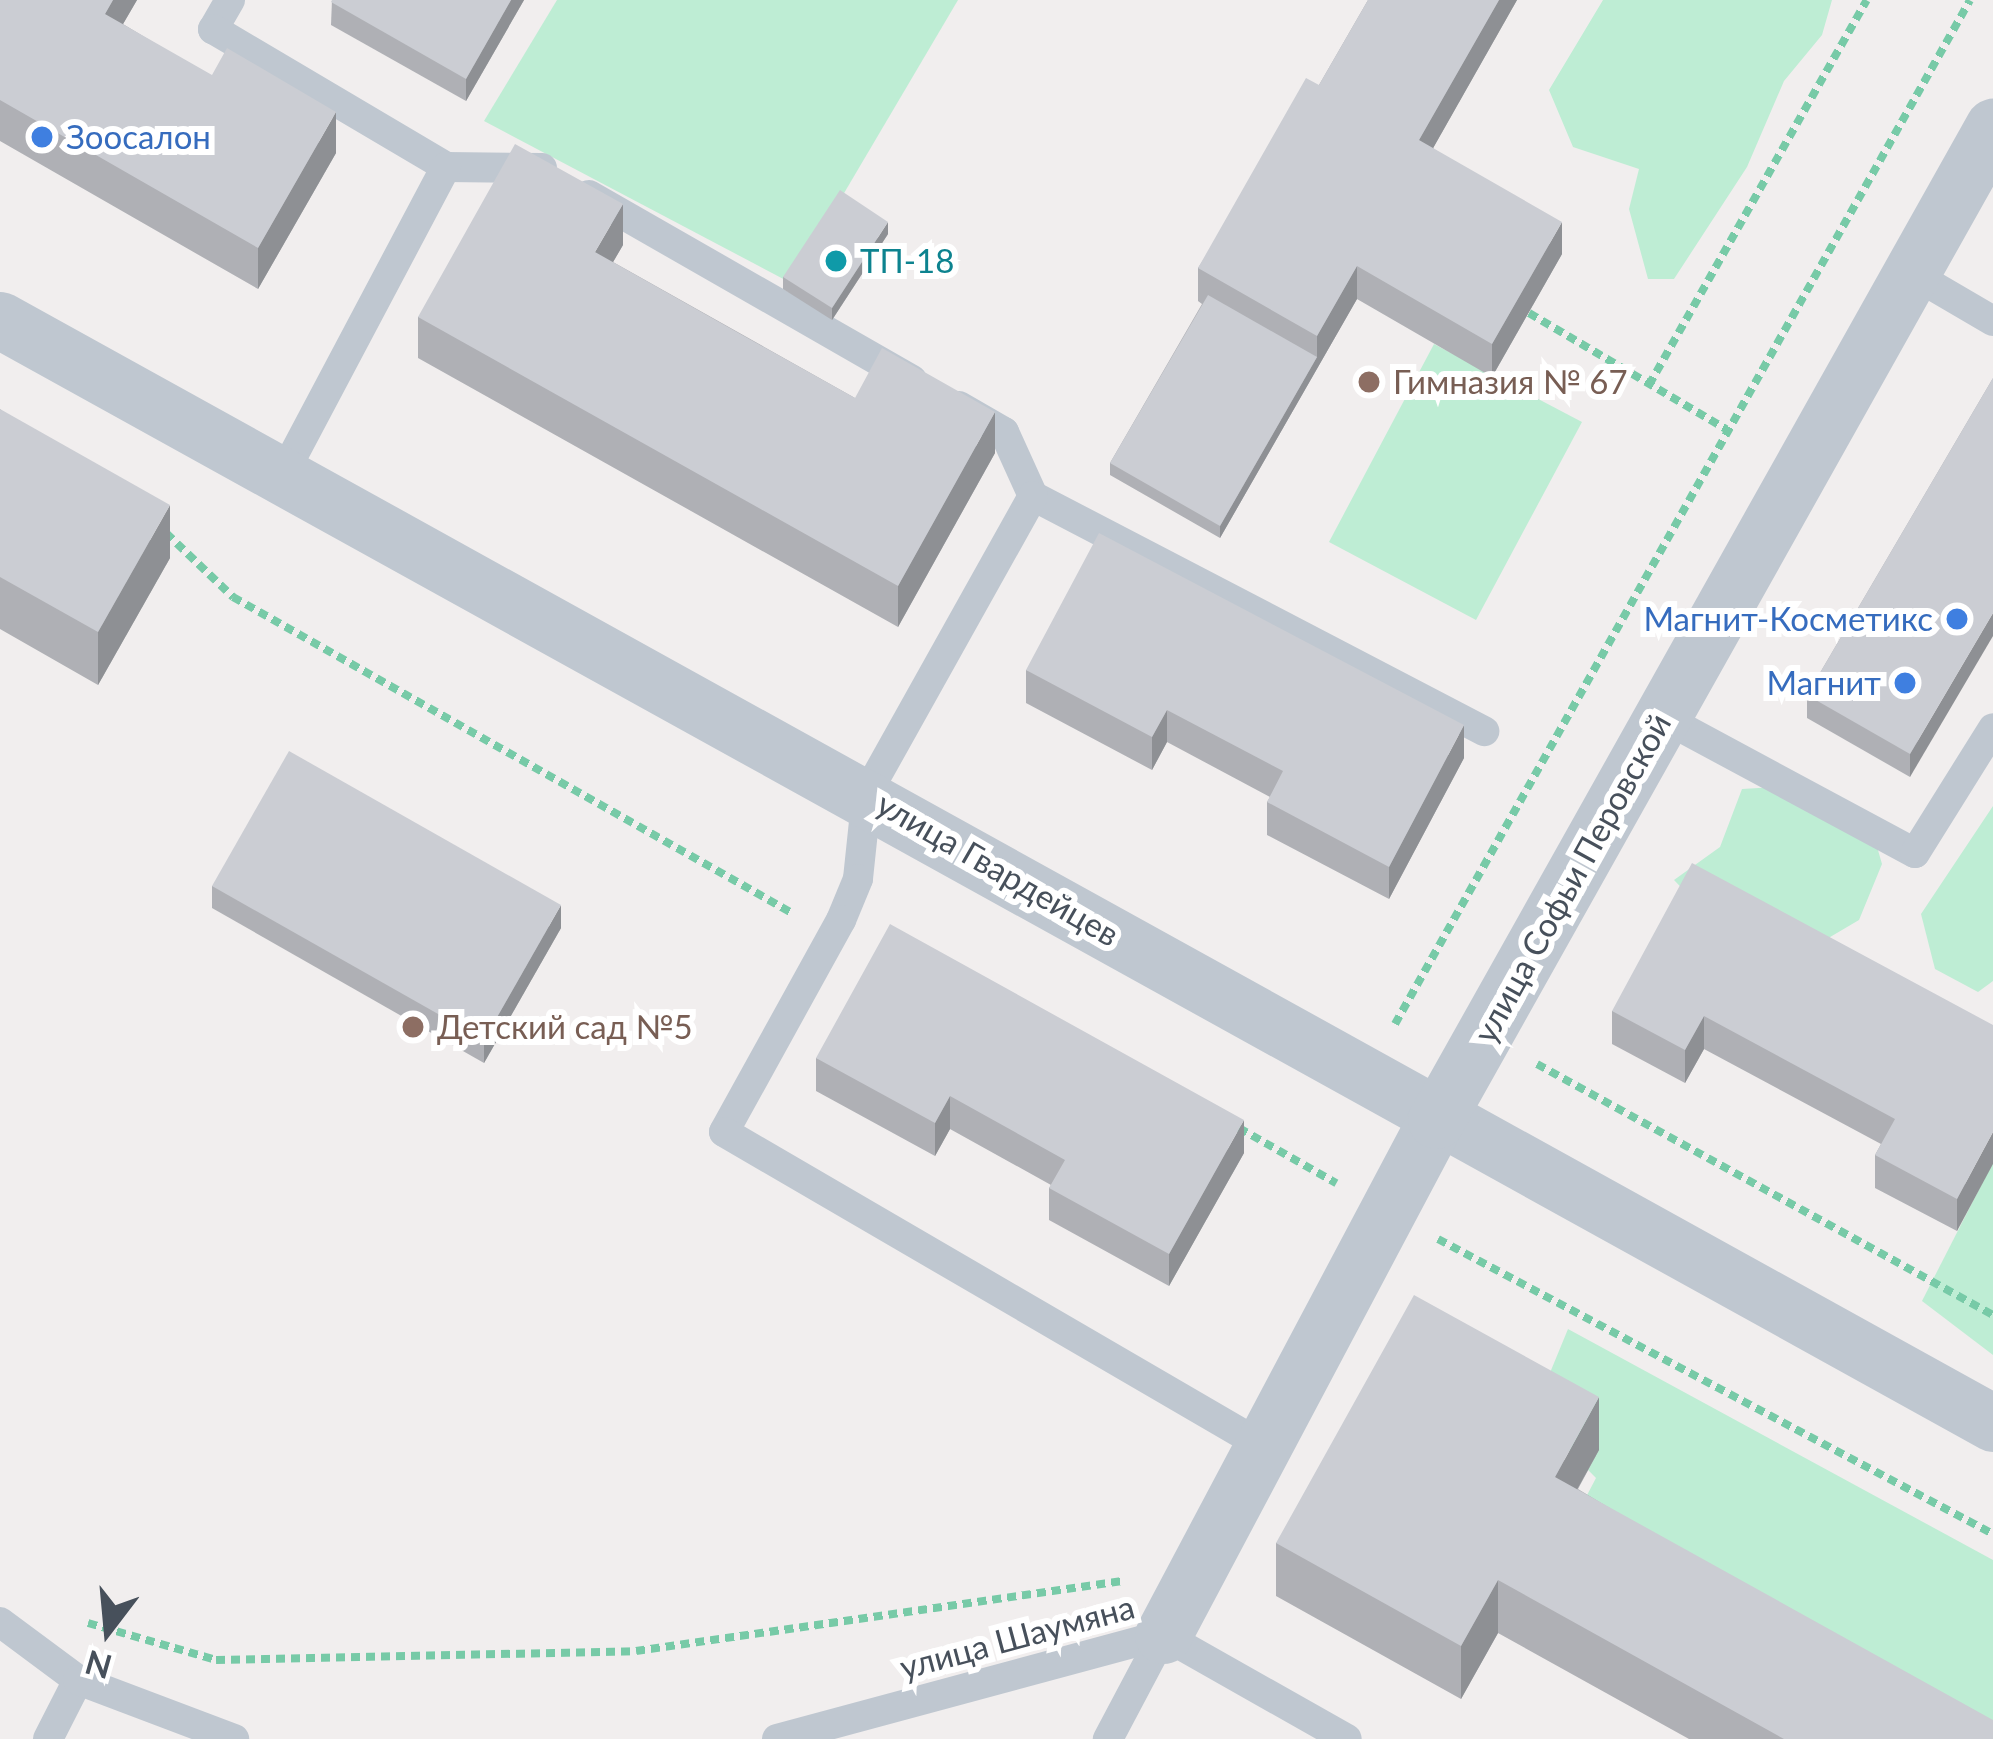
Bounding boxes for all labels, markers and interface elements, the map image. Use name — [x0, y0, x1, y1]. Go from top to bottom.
place label: Зоосалон — [66, 117, 211, 157]
marker: Зоосалон — [29, 124, 55, 150]
place label: ТП-18 — [860, 241, 954, 281]
marker: ТП-18 — [823, 248, 849, 274]
place label: Гимназия № 67 — [1393, 362, 1628, 402]
marker: Гимназия № 67 — [1356, 369, 1382, 395]
place label: Магнит-Косметикс — [1643, 599, 1933, 639]
marker: Магнит-Косметикс — [1944, 606, 1970, 632]
place label: Магнит — [1767, 663, 1881, 703]
marker: Магнит — [1892, 670, 1918, 696]
street label: улица Софьи Перовской — [1465, 707, 1679, 1049]
street label: улица Гвардейцев — [870, 784, 1126, 954]
place label: Детский сад №5 — [437, 1007, 693, 1047]
marker: Детский сад №5 — [400, 1014, 426, 1040]
north arrow — [48, 1571, 168, 1691]
street label: улица Шаумяна — [895, 1587, 1139, 1687]
text: N — [80, 1643, 116, 1688]

